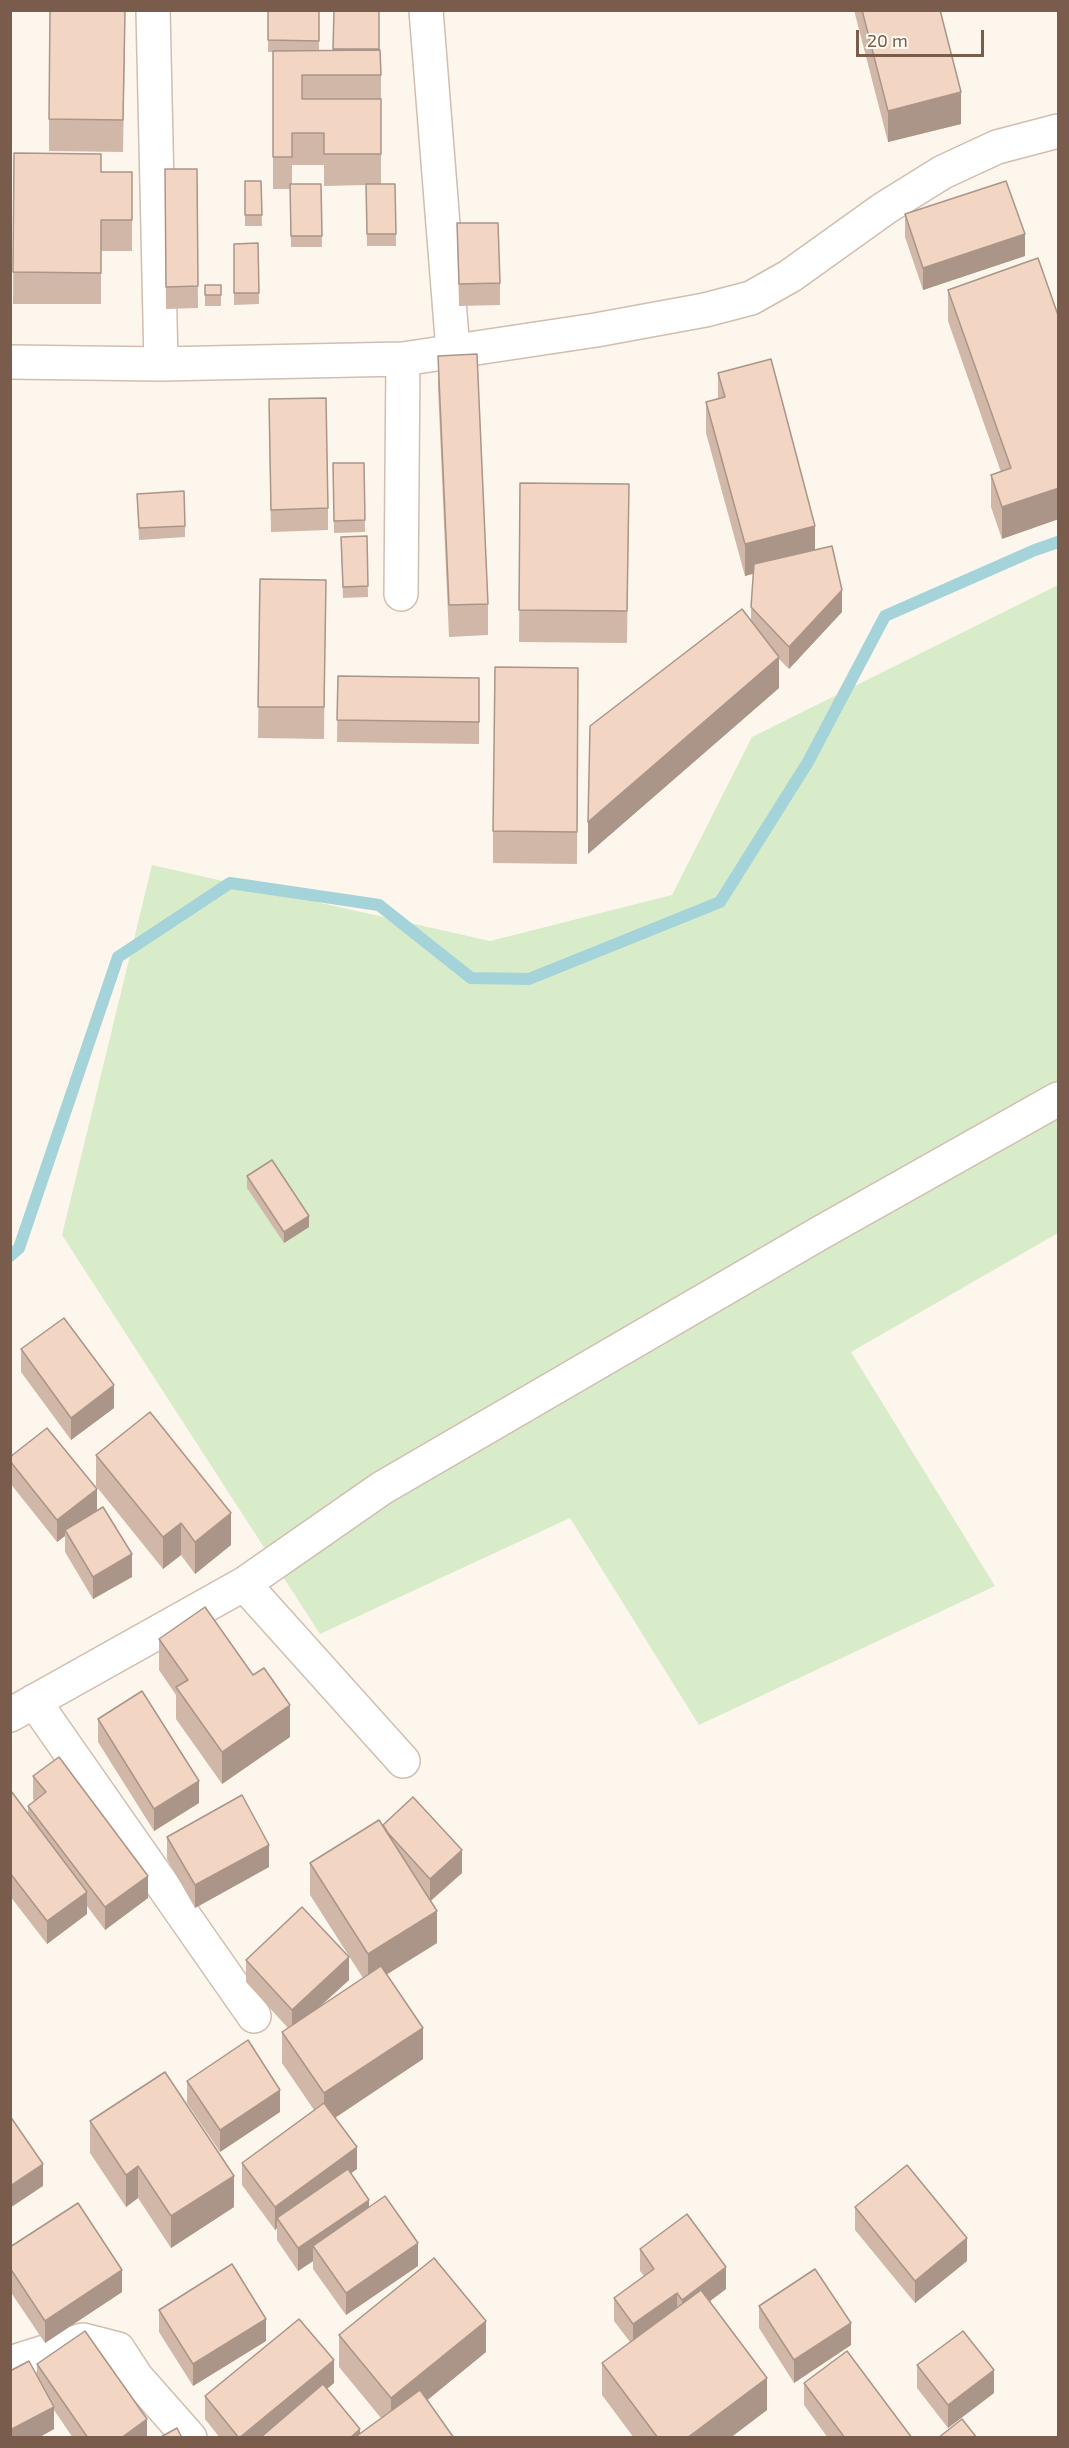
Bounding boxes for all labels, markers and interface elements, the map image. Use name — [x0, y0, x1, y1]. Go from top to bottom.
scale bar — [859, 18, 986, 56]
text: 20 m — [867, 29, 908, 51]

